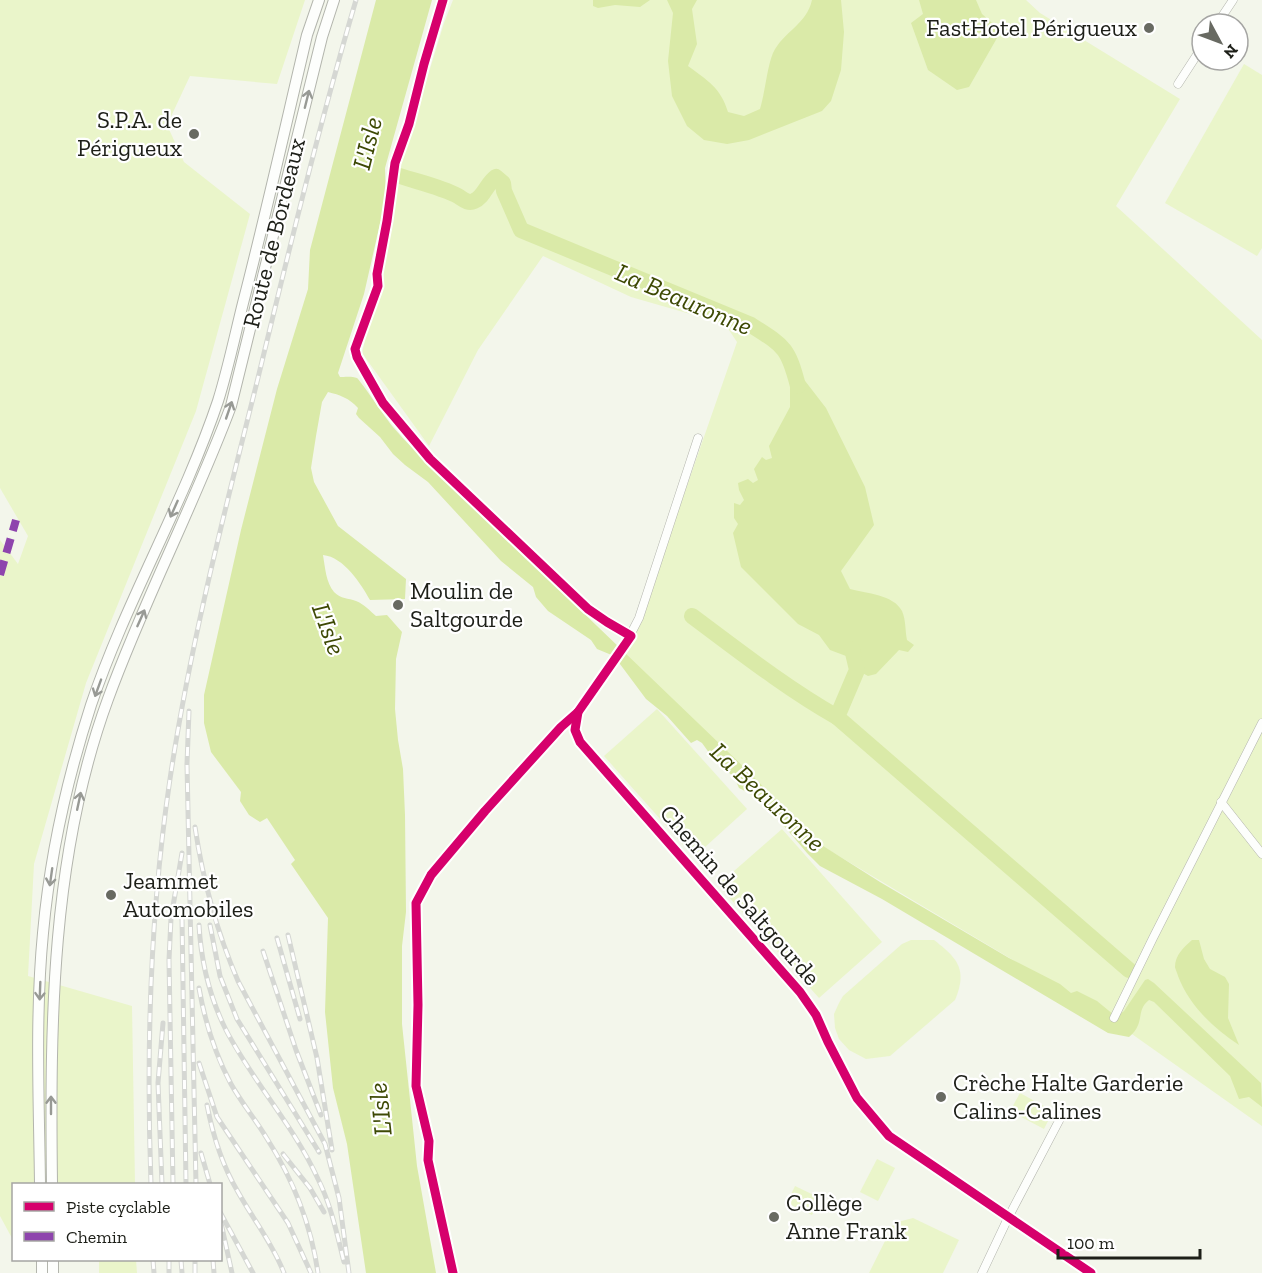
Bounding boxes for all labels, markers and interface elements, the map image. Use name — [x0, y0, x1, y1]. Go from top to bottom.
north arrow — [1190, 12, 1250, 72]
place label: FastHotel Périgueux — [926, 13, 1137, 42]
marker: FastHotel Périgueux — [1142, 21, 1156, 35]
text: N — [1220, 41, 1242, 62]
one-way arrow — [301, 90, 313, 109]
place label: S.P.A. de Périgueux — [77, 105, 182, 162]
water label: L'Isle — [345, 113, 389, 173]
marker: S.P.A. de Périgueux — [187, 127, 201, 141]
street label: Route de Bordeaux — [236, 135, 311, 331]
water label: La Beauronne — [611, 256, 757, 342]
one-way arrow — [225, 401, 236, 420]
one-way arrow — [168, 499, 179, 517]
place label: Moulin de Saltgourde — [410, 576, 523, 633]
marker: Moulin de Saltgourde — [391, 598, 405, 612]
water label: L'Isle — [305, 599, 353, 659]
one-way arrow — [136, 609, 147, 627]
one-way arrow — [91, 678, 102, 697]
water label: La Beauronne — [704, 736, 832, 858]
one-way arrow — [74, 792, 85, 811]
street label: Chemin de Saltgourde — [654, 798, 827, 991]
place label: Jeammet Automobiles — [123, 866, 254, 923]
one-way arrow — [45, 867, 56, 886]
marker: Jeammet Automobiles — [104, 888, 118, 902]
one-way arrow — [35, 981, 46, 1001]
place label: Crèche Halte Garderie Calins-Calines — [953, 1068, 1183, 1125]
water label: L'Isle — [361, 1081, 399, 1137]
marker: Crèche Halte Garderie Calins-Calines — [934, 1090, 948, 1104]
one-way arrow — [45, 1095, 57, 1115]
legend — [12, 1183, 222, 1261]
place label: Collège Anne Frank — [786, 1188, 908, 1245]
text: Piste cyclable — [66, 1196, 170, 1218]
marker: Collège Anne Frank — [767, 1210, 781, 1224]
scale bar — [1058, 1222, 1200, 1260]
text: Chemin — [66, 1226, 128, 1248]
text: 100 m — [1067, 1232, 1115, 1254]

